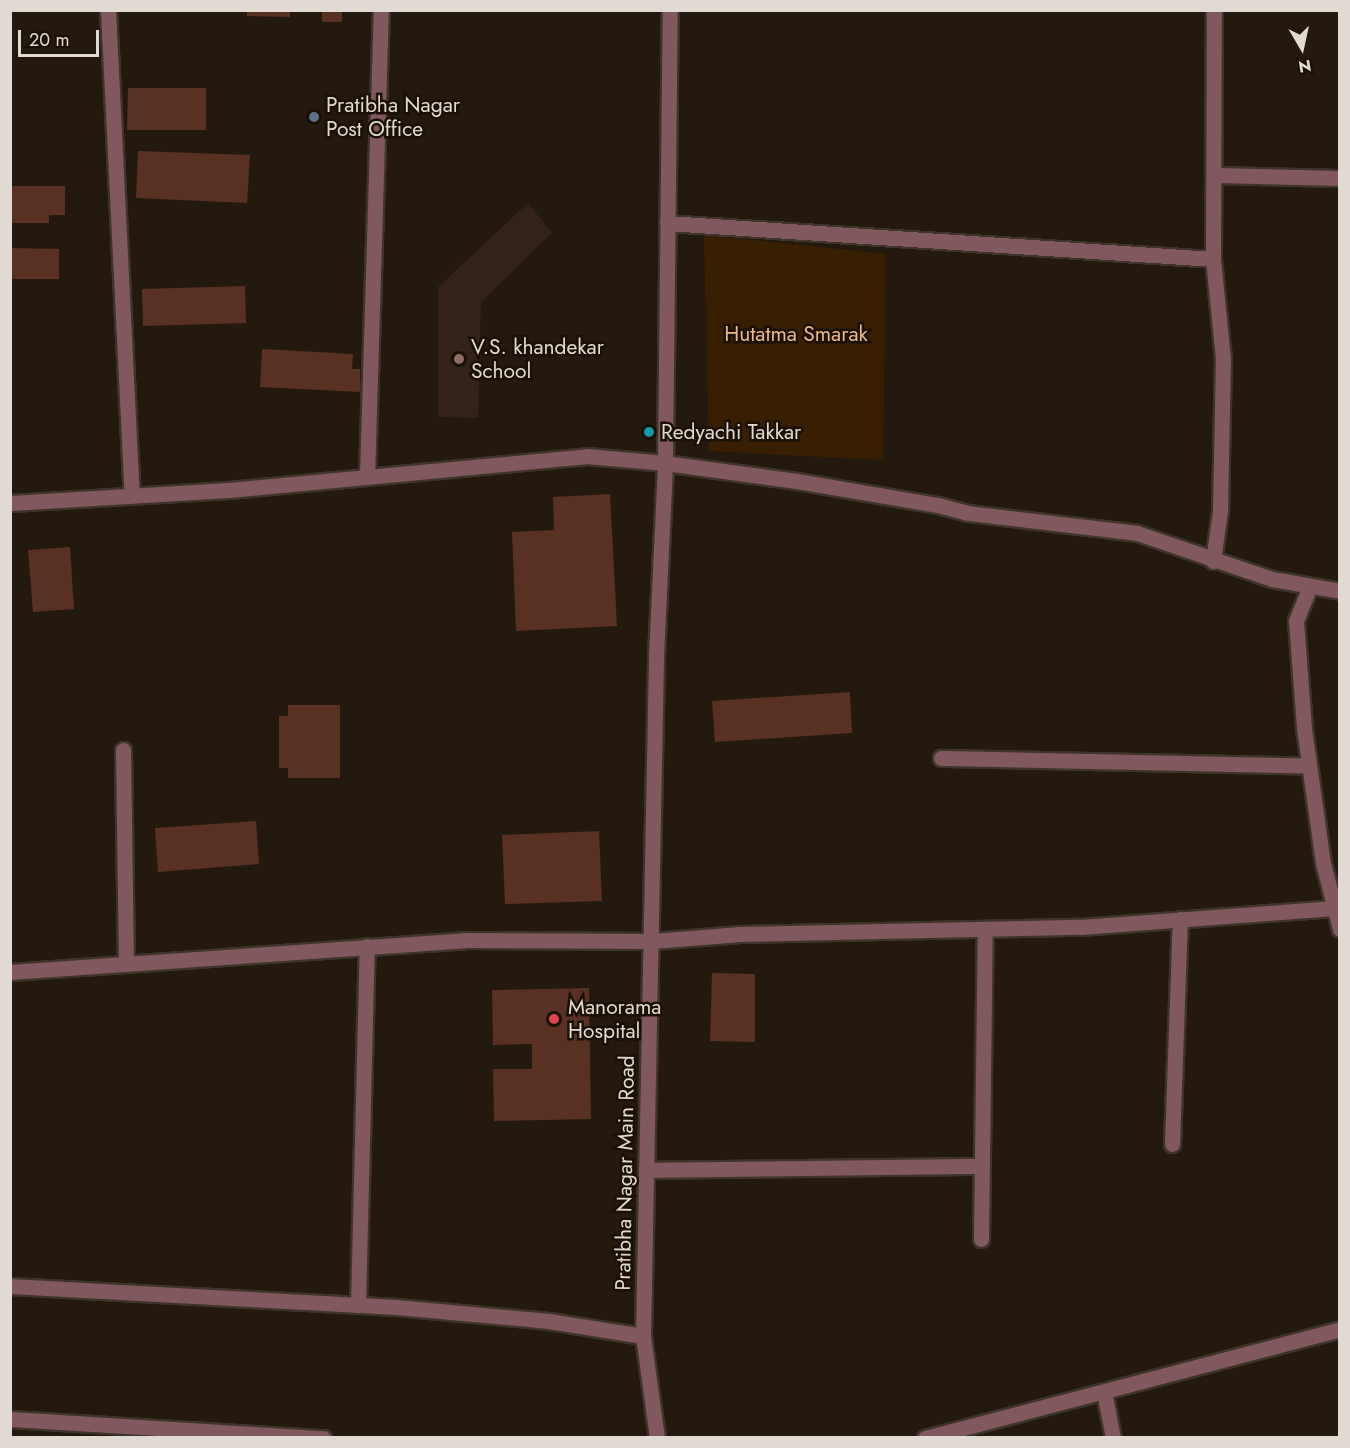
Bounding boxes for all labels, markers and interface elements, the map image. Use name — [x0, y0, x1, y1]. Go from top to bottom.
scale bar — [21, 18, 102, 56]
north arrow — [1272, 18, 1332, 78]
text: 20 m — [29, 27, 69, 53]
text: N — [1297, 54, 1313, 79]
place label: Pratibha Nagar Post Office — [326, 92, 460, 142]
marker: Pratibha Nagar Post Office — [307, 110, 321, 124]
park label: Hutatma Smarak — [724, 321, 868, 347]
place label: V.S. khandekar School — [471, 334, 604, 384]
marker: V.S. khandekar School — [452, 352, 466, 366]
place label: Redyachi Takkar — [661, 419, 801, 445]
marker: Redyachi Takkar — [642, 425, 656, 439]
place label: Manorama Hospital — [568, 994, 661, 1044]
marker: Manorama Hospital — [545, 1010, 563, 1028]
street label: Pratibha Nagar Main Road — [610, 1055, 640, 1291]

